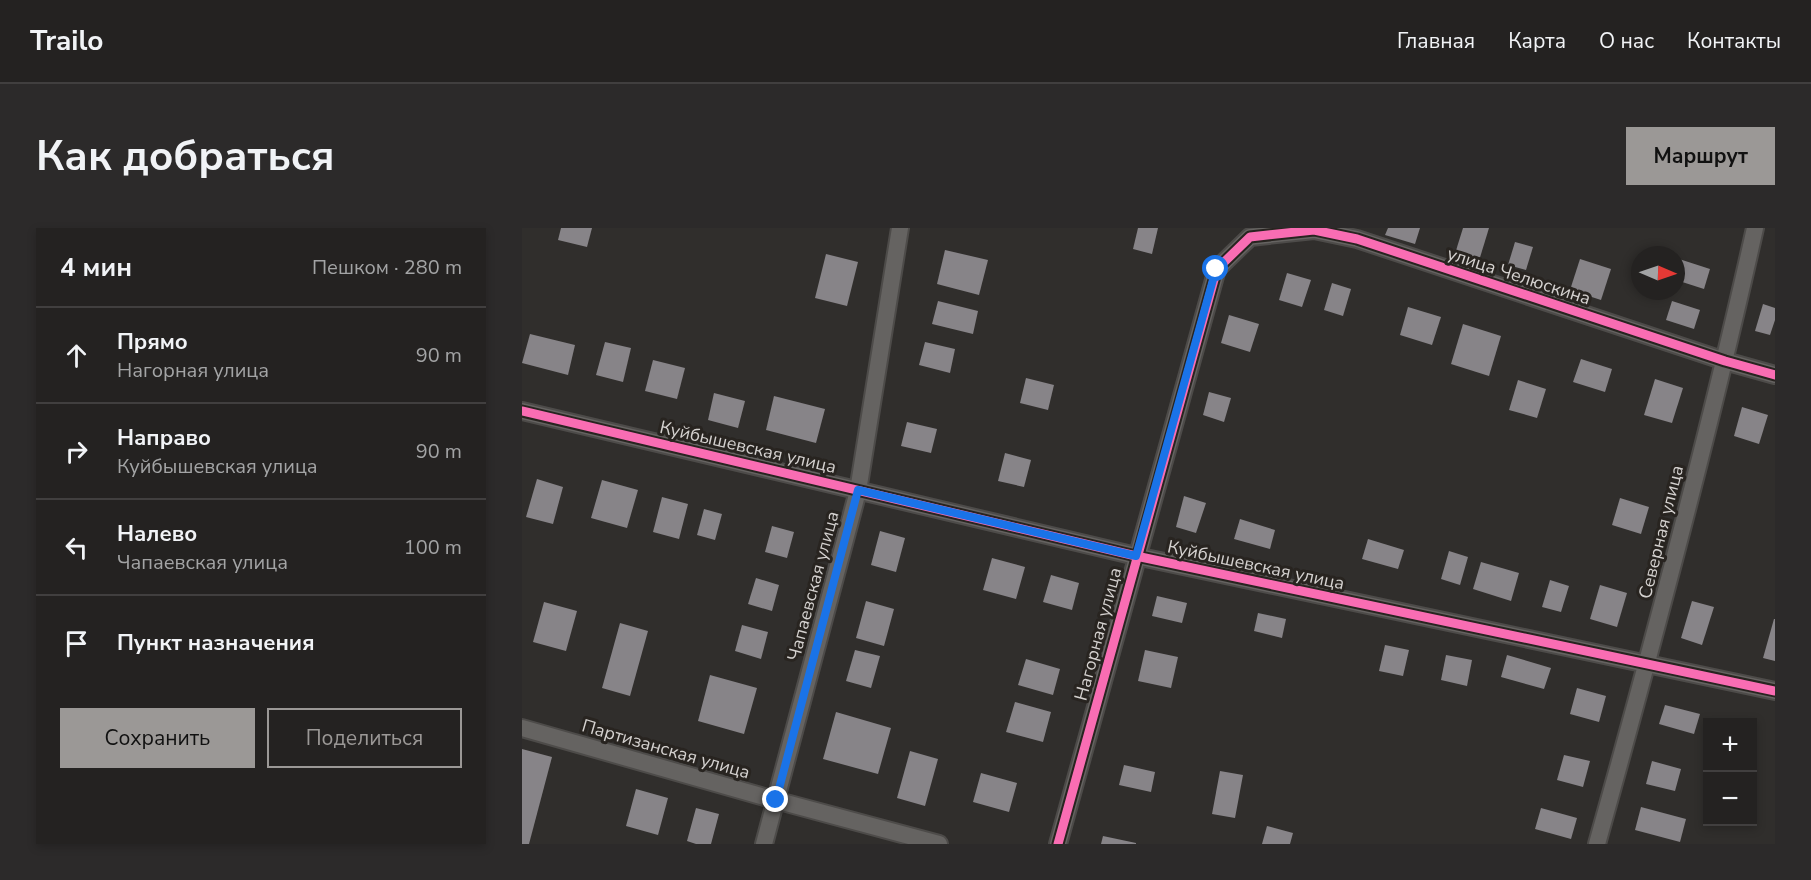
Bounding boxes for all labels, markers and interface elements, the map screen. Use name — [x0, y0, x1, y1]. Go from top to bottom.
text: Trailo — [30, 22, 103, 60]
text: Главная — [1397, 27, 1475, 55]
text: Карта — [1508, 27, 1566, 55]
text: О нас — [1599, 27, 1654, 55]
text: Контакты — [1687, 27, 1781, 55]
button: Маршрут — [1626, 127, 1775, 185]
text: Как добраться — [36, 128, 335, 185]
street label: улица Челюскина — [1444, 241, 1594, 311]
north arrow — [1631, 246, 1685, 300]
text: 4 мин — [60, 250, 132, 285]
text: Пешком · 280 m — [312, 254, 462, 281]
route start — [1202, 255, 1228, 281]
text: Прямо — [117, 327, 188, 357]
icon: ahead — [60, 339, 93, 372]
text: 90 m — [416, 342, 462, 369]
text: Нагорная улица — [117, 357, 269, 384]
street label: Куйбышевская улица — [657, 415, 839, 479]
text: Направо — [117, 423, 211, 453]
icon: right — [60, 435, 93, 468]
text: 90 m — [416, 438, 462, 465]
text: Куйбышевская улица — [117, 453, 318, 480]
street label: Северная улица — [1633, 463, 1689, 601]
street label: Чапаевская улица — [781, 509, 845, 663]
text: Налево — [117, 519, 197, 549]
icon: left — [60, 531, 93, 564]
text: 100 m — [404, 534, 462, 561]
street label: Куйбышевская улица — [1165, 534, 1347, 596]
text: Чапаевская улица — [117, 549, 288, 576]
street label: Нагорная улица — [1069, 565, 1127, 703]
icon: arrive — [60, 627, 93, 660]
text: Пункт назначения — [117, 628, 315, 658]
button: Сохранить — [60, 708, 255, 768]
button: Поделиться — [267, 708, 462, 768]
street label: Партизанская улица — [579, 713, 753, 785]
map controls — [1703, 718, 1757, 826]
button: + — [1703, 718, 1757, 772]
button: − — [1703, 772, 1757, 826]
route end — [762, 786, 788, 812]

